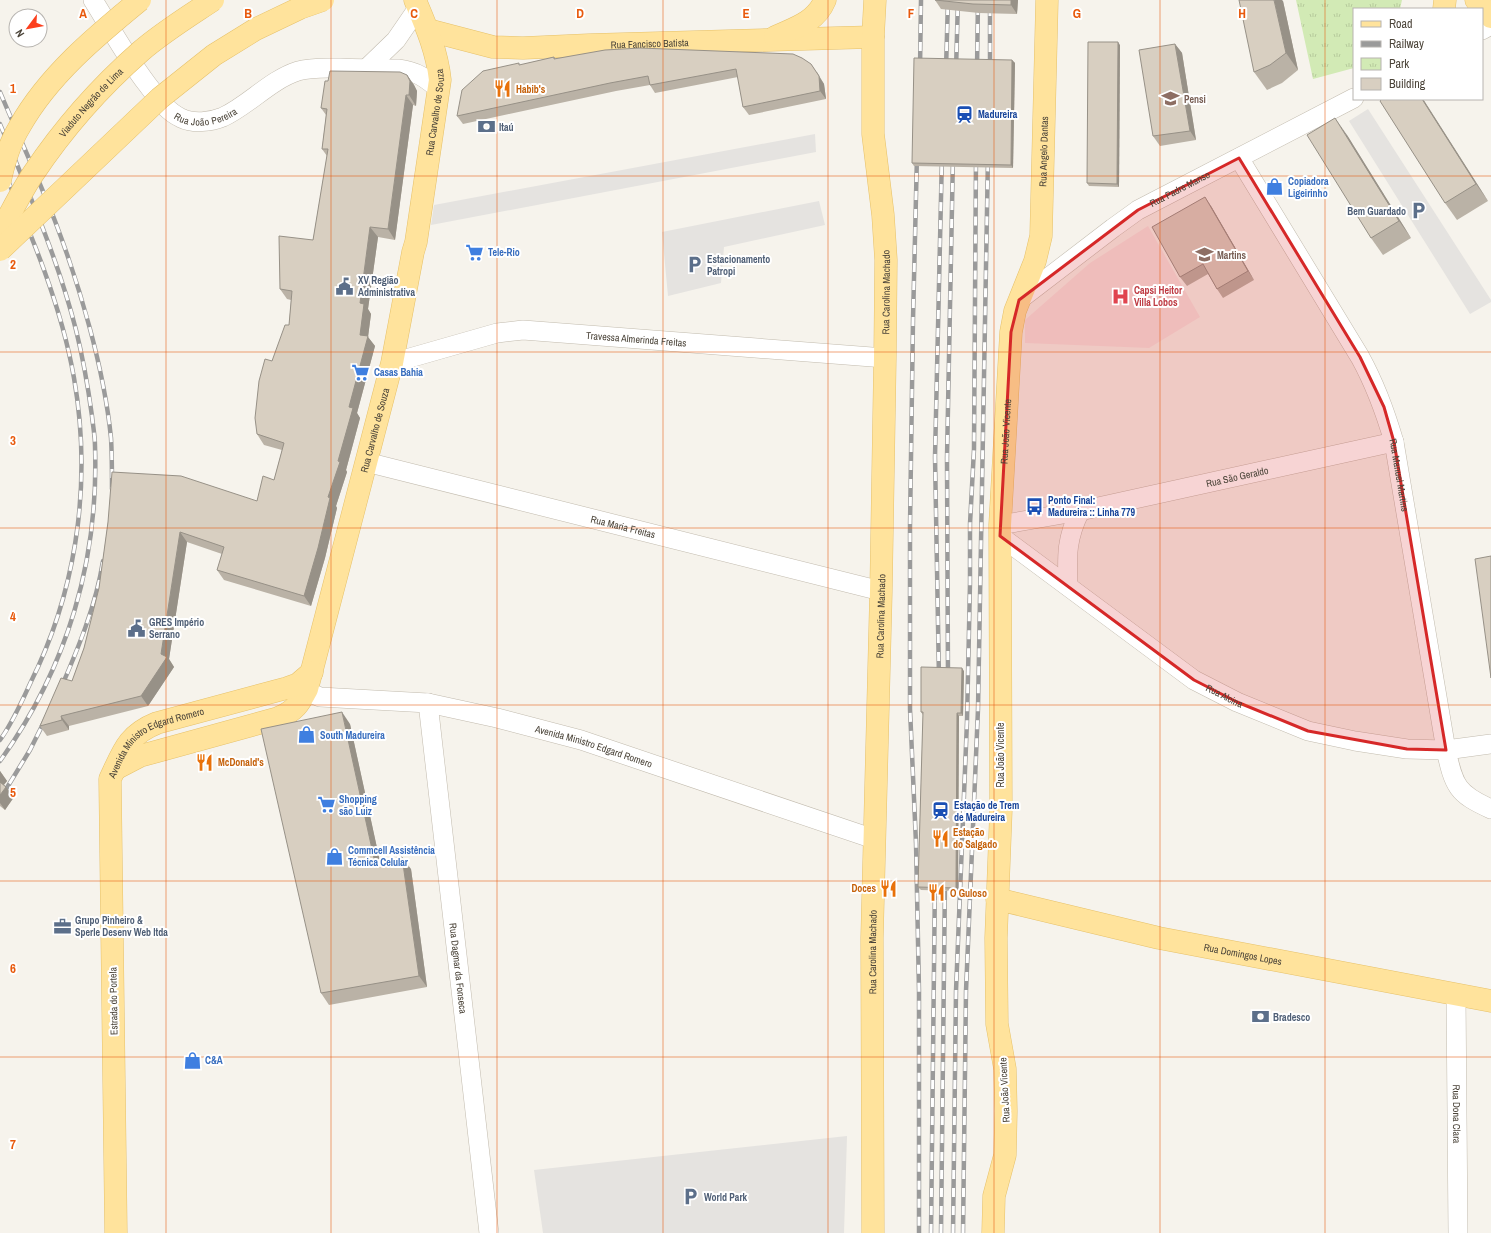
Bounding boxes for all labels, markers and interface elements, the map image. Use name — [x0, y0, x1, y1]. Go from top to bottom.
text: A — [79, 5, 87, 22]
text: B — [244, 5, 252, 22]
text: C — [410, 5, 418, 22]
text: D — [576, 5, 584, 22]
text: E — [742, 5, 750, 22]
text: F — [908, 5, 915, 22]
text: G — [1073, 5, 1081, 22]
text: H — [1238, 5, 1246, 22]
north arrow — [8, 8, 48, 48]
legend — [1353, 8, 1483, 100]
text: Road — [1389, 16, 1413, 32]
text: N — [12, 27, 27, 40]
street label: Rua Fancisco Batista — [611, 36, 689, 51]
text: Railway — [1389, 36, 1424, 52]
text: Park — [1389, 56, 1409, 72]
street label: Viaduto Negrão de Lima — [56, 65, 126, 140]
street label: Rua Carvalho de Souza — [423, 67, 447, 156]
text: Building — [1389, 76, 1426, 92]
restaurant icon: Habib's — [493, 79, 513, 99]
text: 1 — [10, 80, 16, 97]
place label: Habib's — [516, 83, 546, 96]
school or university icon: Pensi — [1161, 89, 1181, 109]
place label: Pensi — [1184, 93, 1206, 106]
station icon: Madureira — [955, 104, 975, 124]
street label: Rua João Pereira — [172, 105, 240, 129]
place label: Madureira — [978, 108, 1018, 121]
street label: Rua Angelo Dantas — [1036, 116, 1051, 187]
bank icon: Itaú — [476, 117, 496, 137]
place label: Itaú — [499, 121, 514, 134]
street label: Rua Padre Manso — [1147, 168, 1213, 210]
place label: Copiadora Ligeirinho — [1288, 175, 1329, 200]
shop icon: Copiadora Ligeirinho — [1265, 177, 1285, 197]
parking icon: Bem Guardado — [1409, 201, 1429, 221]
place label: Bem Guardado — [1347, 205, 1406, 218]
supermarket icon: Tele-Rio — [465, 242, 485, 262]
school or university icon: Martins — [1194, 245, 1214, 265]
place label: Tele-Rio — [488, 246, 520, 259]
street label: Rua Carolina Machado — [879, 249, 893, 334]
place label: Martins — [1217, 249, 1247, 262]
place label: Estacionamento Patropi — [707, 253, 770, 278]
parking icon: Estacionamento Patropi — [684, 255, 704, 275]
text: 2 — [10, 256, 16, 273]
place label: XV Região Administrativa — [358, 274, 415, 299]
public building icon: XV Região Administrativa — [335, 276, 355, 296]
place label: Capsi Heitor Villa Lobos — [1134, 284, 1183, 309]
hospital icon: Capsi Heitor Villa Lobos — [1111, 286, 1131, 306]
street label: Travessa Almerinda Freitas — [586, 329, 687, 350]
supermarket icon: Casas Bahia — [351, 362, 371, 382]
place label: Casas Bahia — [374, 366, 423, 379]
street label: Rua Carvalho de Souza — [358, 386, 392, 474]
street label: Rua João Vicente — [997, 398, 1014, 464]
text: 3 — [10, 432, 16, 449]
street label: Rua Manuel Martins — [1386, 437, 1412, 512]
street label: Rua São Geraldo — [1205, 464, 1270, 490]
place label: Ponto Final: Madureira :: Linha 779 — [1048, 494, 1135, 519]
bus stop icon: Ponto Final: Madureira :: Linha 779 — [1025, 496, 1045, 516]
street label: Rua Maria Freitas — [589, 513, 657, 541]
street label: Rua Carolina Machado — [873, 573, 888, 658]
text: 4 — [10, 608, 16, 625]
place label: GRES Império Serrano — [149, 616, 204, 641]
public building icon: GRES Império Serrano — [126, 618, 146, 638]
street label: Rua Alcina — [1204, 681, 1245, 711]
street label: Avenida Ministro Edgard Romero — [105, 705, 206, 781]
street label: Avenida Ministro Edgard Romero — [533, 722, 654, 771]
street label: Rua João Vicente — [994, 722, 1007, 788]
shop icon: South Madureira — [297, 725, 317, 745]
place label: South Madureira — [320, 729, 385, 742]
restaurant icon: McDonald's — [195, 752, 215, 772]
place label: McDonald's — [218, 756, 264, 769]
text: 5 — [10, 784, 16, 801]
place label: Shopping são Luiz — [339, 793, 377, 818]
supermarket icon: Shopping são Luiz — [316, 795, 336, 815]
place label: Estação de Trem de Madureira — [954, 799, 1019, 824]
station icon: Estação de Trem de Madureira — [931, 801, 951, 821]
place label: Estação do Salgado — [953, 826, 997, 851]
restaurant icon: Estação do Salgado — [930, 828, 950, 848]
place label: Commcell Assistência Técnica Celular — [348, 844, 435, 869]
shop icon: Commcell Assistência Técnica Celular — [325, 846, 345, 866]
restaurant icon: Doces — [879, 878, 899, 898]
place label: Doces — [851, 882, 876, 895]
restaurant icon: O Guloso — [927, 883, 947, 903]
place label: O Guloso — [950, 887, 987, 900]
street label: Rua Carolina Machado — [866, 909, 880, 994]
place label: Grupo Pinheiro & Sperle Desenv Web ltda — [75, 914, 168, 939]
office icon: Grupo Pinheiro & Sperle Desenv Web ltda — [52, 916, 72, 936]
street label: Rua Dagmar da Fonseca — [446, 922, 470, 1015]
street label: Rua Domingos Lopes — [1203, 941, 1283, 968]
text: 6 — [10, 960, 16, 977]
street label: Estrada do Portela — [106, 966, 121, 1035]
bank icon: Bradesco — [1250, 1007, 1270, 1027]
place label: Bradesco — [1273, 1011, 1310, 1024]
shop icon: C&A — [182, 1050, 202, 1070]
place label: C&A — [205, 1054, 223, 1067]
street label: Rua João Vicente — [996, 1057, 1013, 1123]
street label: Rua Dona Clara — [1450, 1085, 1463, 1144]
text: 7 — [10, 1136, 16, 1153]
parking icon: World Park — [681, 1187, 701, 1207]
place label: World Park — [704, 1191, 748, 1204]

